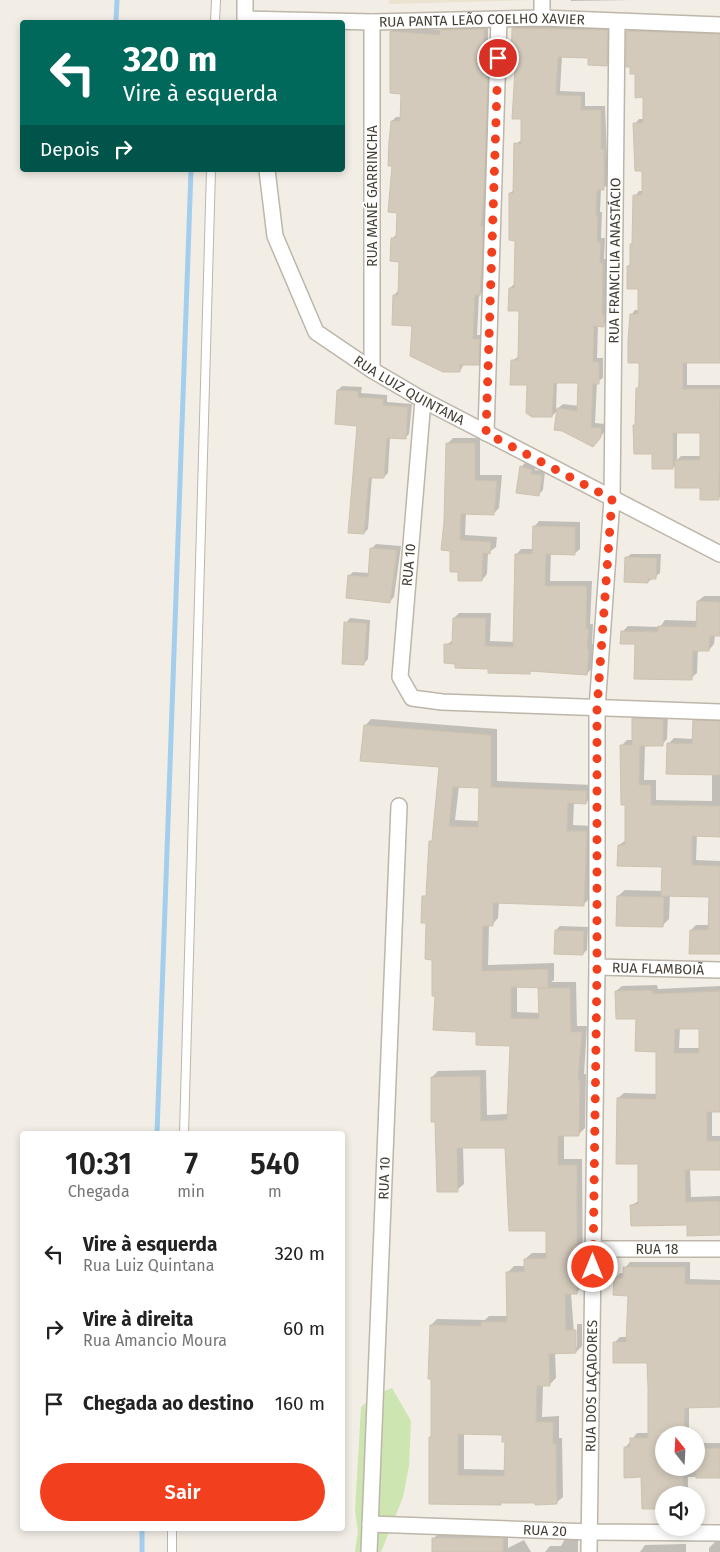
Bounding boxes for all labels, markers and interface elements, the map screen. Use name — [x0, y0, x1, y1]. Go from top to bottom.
street label: RUA PANTA LEÃO COELHO XAVIER — [379, 9, 586, 30]
pin — [477, 37, 519, 79]
text: 320 m — [123, 38, 217, 80]
icon: left — [40, 40, 105, 105]
icon: arrive — [484, 44, 512, 72]
text: Vire à esquerda — [123, 80, 278, 107]
street label: RUA MANÉ GARRINCHA — [363, 125, 381, 267]
icon: right — [109, 135, 137, 163]
text: Depois — [40, 138, 99, 161]
street label: RUA FRANCILIA ANASTÁCIO — [605, 177, 624, 344]
street label: RUA LUIZ QUINTANA — [351, 352, 468, 429]
street label: RUA 10 — [399, 543, 419, 587]
street label: RUA FLAMBOIÃ — [612, 959, 704, 978]
text: 10:31 — [65, 1146, 132, 1182]
text: 7 — [184, 1146, 198, 1182]
text: 540 — [250, 1146, 300, 1182]
street label: RUA 10 — [375, 1156, 393, 1200]
text: Chegada — [68, 1182, 130, 1201]
text: min — [177, 1182, 205, 1201]
text: m — [268, 1182, 282, 1201]
text: Vire à esquerda — [83, 1233, 217, 1256]
icon: left — [40, 1240, 68, 1268]
position arrow — [566, 1240, 618, 1292]
street label: RUA 18 — [635, 1241, 679, 1258]
text: 320 m — [274, 1242, 325, 1265]
text: Rua Luiz Quintana — [83, 1256, 214, 1275]
text: Vire à direita — [83, 1308, 193, 1331]
icon: right — [40, 1315, 68, 1343]
text: 60 m — [283, 1317, 325, 1340]
street label: RUA DOS LAÇADORES — [582, 1319, 601, 1452]
text: Rua Amancio Moura — [83, 1331, 227, 1350]
icon: arrive — [40, 1390, 68, 1418]
text: Chegada ao destino — [83, 1392, 254, 1415]
text: 160 m — [275, 1392, 325, 1415]
north arrow — [655, 1426, 705, 1476]
map controls — [655, 1426, 705, 1536]
button: Sair — [40, 1463, 325, 1521]
button: sound — [655, 1486, 705, 1536]
street label: RUA 20 — [523, 1521, 567, 1540]

